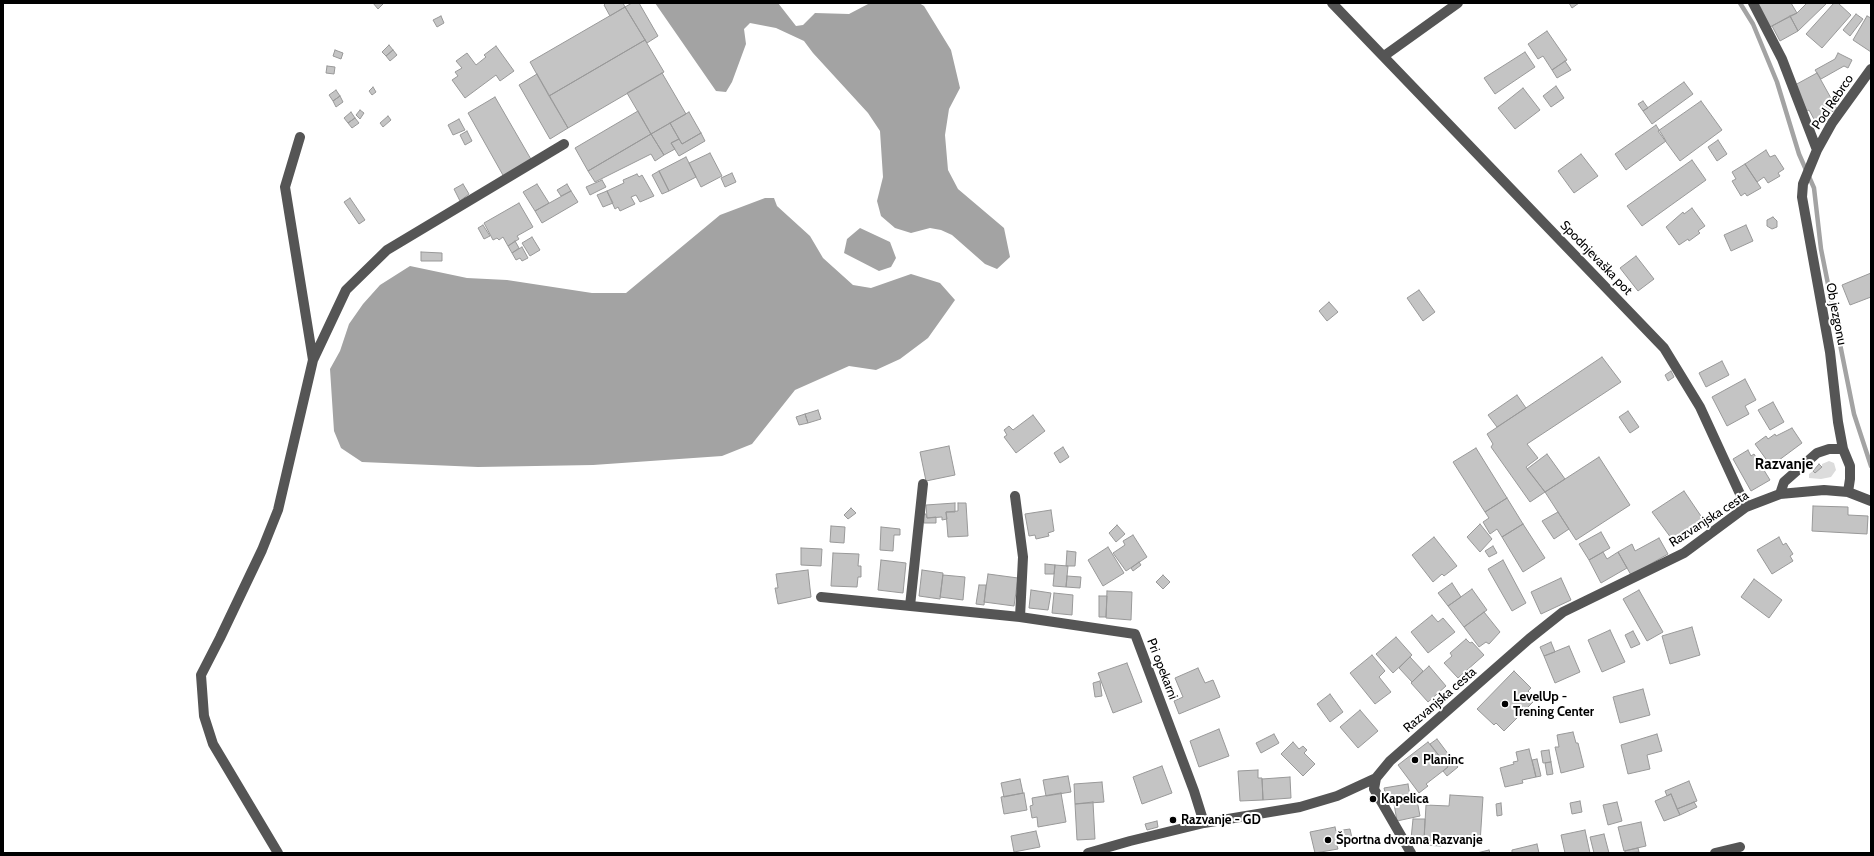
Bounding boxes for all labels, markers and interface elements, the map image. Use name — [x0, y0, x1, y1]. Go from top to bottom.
street label: Pod Rebrco — [1809, 72, 1857, 132]
street label: Spodnjevaška pot — [1557, 218, 1635, 298]
street label: Ob jezgonu — [1822, 281, 1850, 347]
district label: Razvanje — [1755, 456, 1813, 474]
street label: Razvanjska cesta — [1666, 488, 1752, 550]
street label: Pri opekarni — [1143, 636, 1181, 702]
street label: Razvanjska cesta — [1400, 664, 1480, 736]
place label: LevelUp - Trening Center — [1513, 689, 1594, 720]
marker: LevelUp - Trening Center — [1500, 699, 1510, 709]
place label: Planinc — [1423, 752, 1464, 768]
marker: Planinc — [1410, 755, 1420, 765]
place label: Kapelica — [1381, 791, 1429, 807]
marker: Kapelica — [1368, 794, 1378, 804]
place label: Razvanje - GD — [1181, 812, 1261, 828]
marker: Razvanje - GD — [1168, 815, 1178, 825]
place label: Športna dvorana Razvanje — [1336, 832, 1483, 848]
marker: Športna dvorana Razvanje — [1323, 835, 1333, 845]

